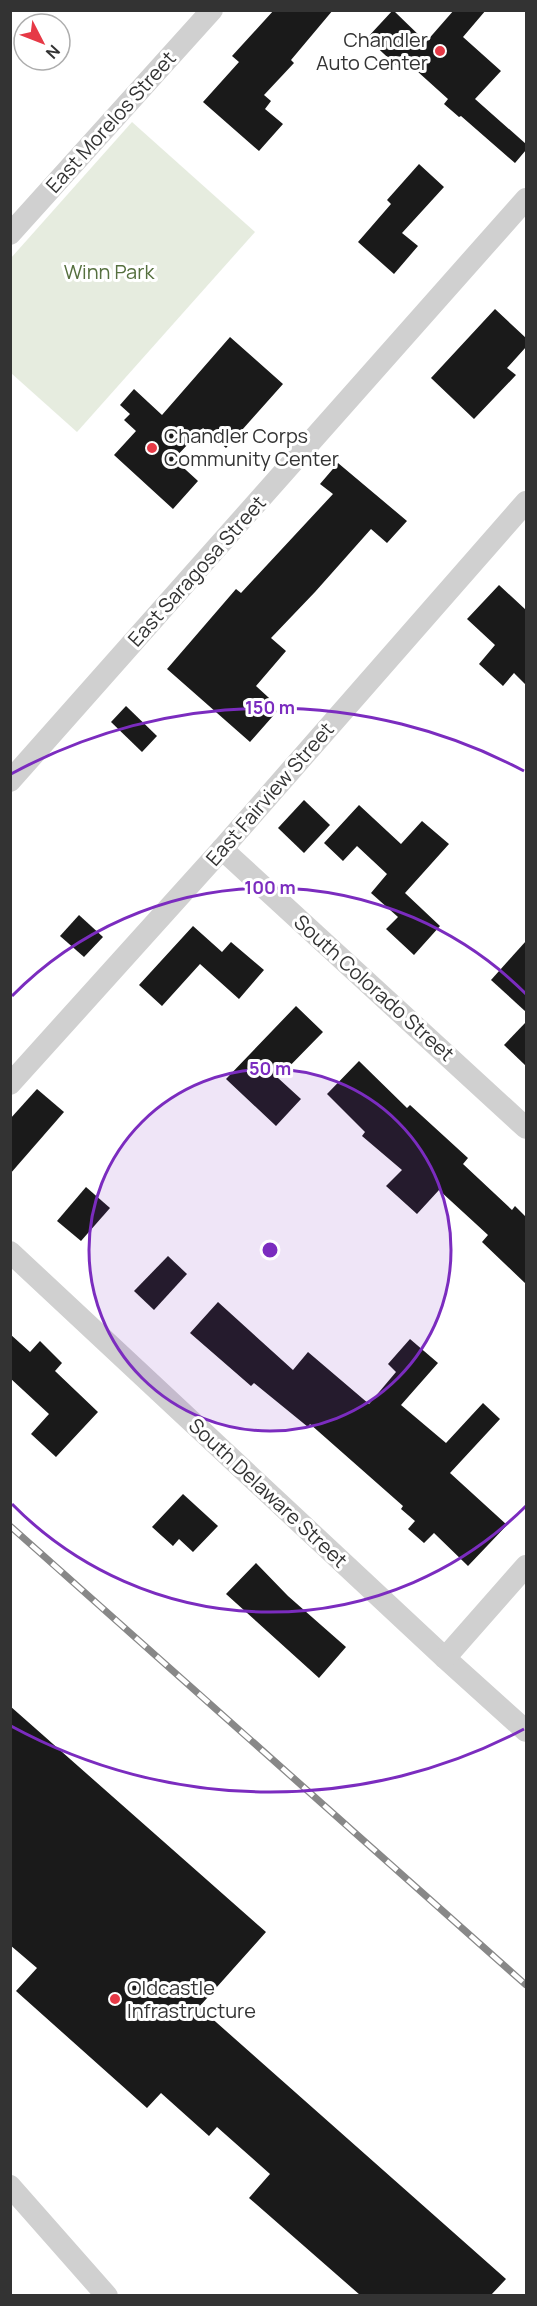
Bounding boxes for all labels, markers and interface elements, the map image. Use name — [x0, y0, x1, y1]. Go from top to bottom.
north arrow — [12, 12, 72, 72]
place label: Chandler Auto Center — [316, 26, 428, 76]
text: N — [41, 40, 65, 64]
marker: Chandler Auto Center — [433, 44, 447, 58]
street label: East Morelos Street — [40, 45, 182, 198]
park label: Winn Park — [64, 258, 155, 285]
place label: Chandler Corps Community Center — [164, 422, 339, 472]
marker: Chandler Corps Community Center — [145, 441, 159, 455]
street label: East Saragosa Street — [122, 489, 272, 652]
text: 150 m — [245, 695, 295, 719]
street label: East Fairview Street — [200, 716, 339, 871]
text: 100 m — [244, 875, 296, 899]
street label: South Colorado Street — [288, 908, 460, 1067]
text: 50 m — [249, 1056, 291, 1080]
centre of rings — [260, 1240, 280, 1260]
street label: South Delaware Street — [183, 1412, 354, 1573]
place label: Oldcastle Infrastructure — [127, 1974, 256, 2024]
marker: Oldcastle Infrastructure — [108, 1992, 122, 2006]

